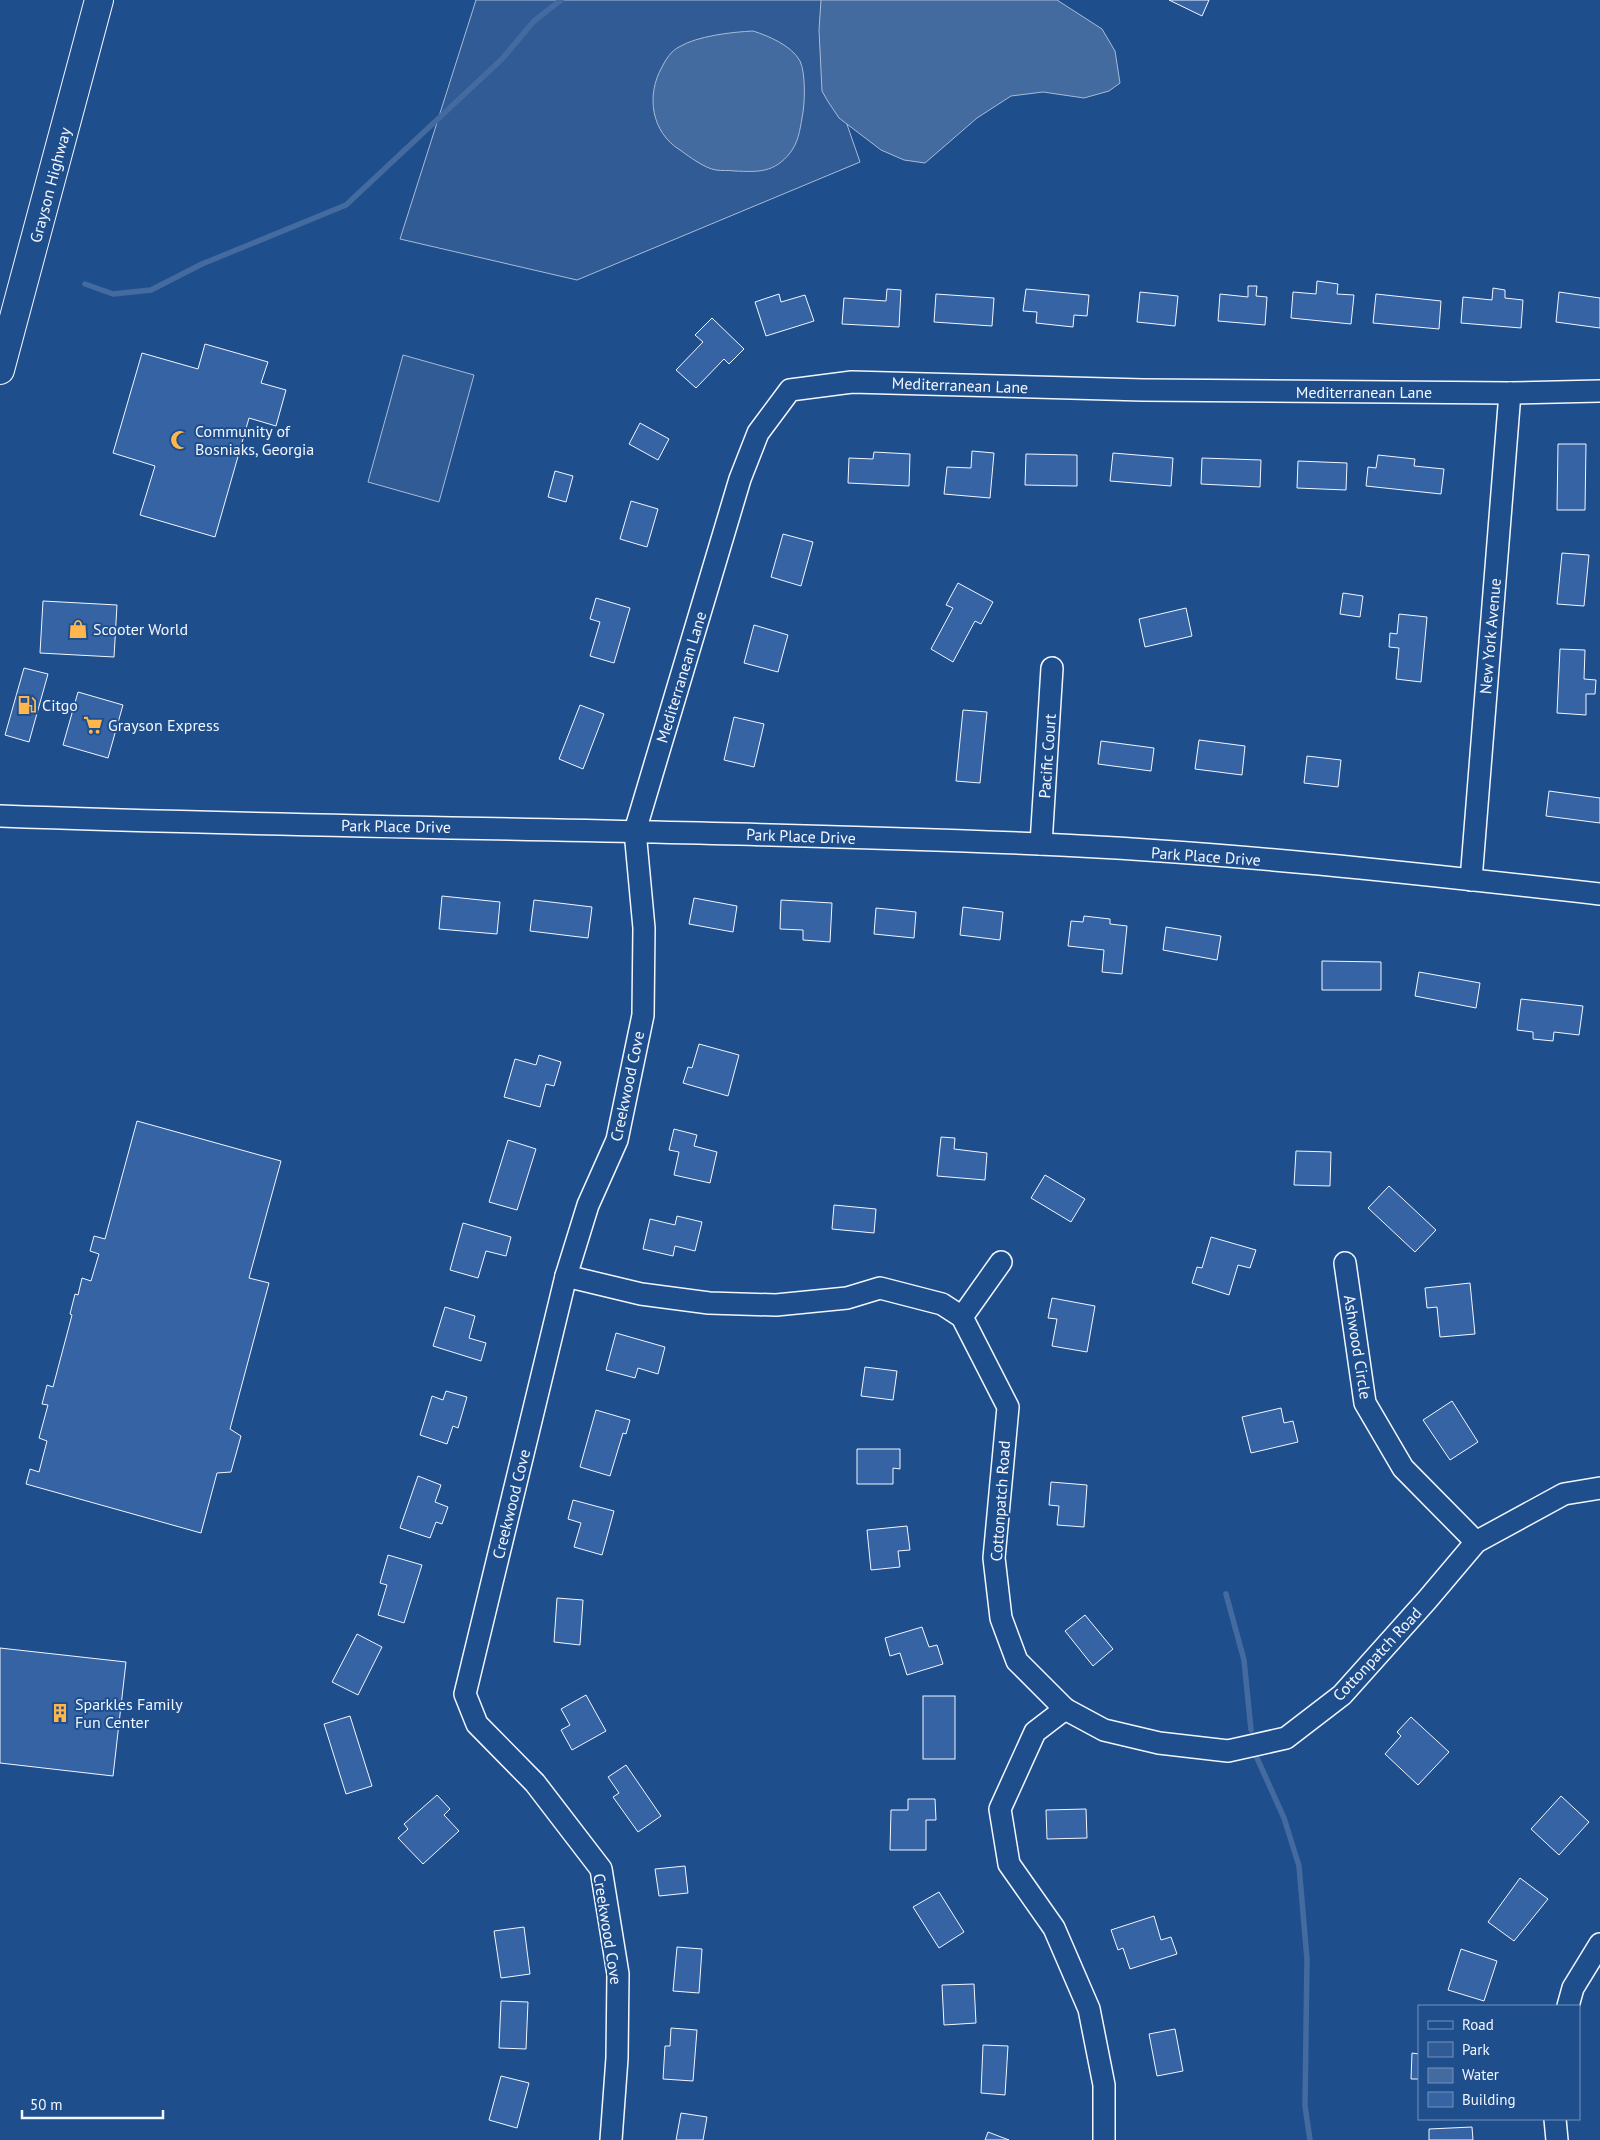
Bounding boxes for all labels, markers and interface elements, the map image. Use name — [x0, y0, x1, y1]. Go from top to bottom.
street label: Grayson Highway — [25, 125, 75, 245]
street label: Mediterranean Lane — [891, 373, 1029, 397]
street label: Mediterranean Lane — [1296, 382, 1432, 402]
place label: Community of Bosniaks, Georgia — [195, 421, 314, 459]
mosque icon: Community of Bosniaks, Georgia — [169, 429, 191, 451]
street label: New York Avenue — [1475, 577, 1505, 695]
street label: Mediterranean Lane — [651, 609, 711, 745]
shop icon: Scooter World — [67, 618, 89, 640]
place label: Scooter World — [93, 619, 188, 639]
fuel station icon: Citgo — [16, 694, 38, 716]
place label: Citgo — [42, 695, 78, 715]
street label: Pacific Court — [1034, 712, 1060, 799]
supermarket icon: Grayson Express — [82, 714, 104, 736]
place label: Grayson Express — [108, 715, 220, 735]
street label: Park Place Drive — [341, 815, 451, 837]
street label: Park Place Drive — [746, 824, 856, 848]
street label: Park Place Drive — [1150, 842, 1262, 870]
street label: Creekwood Cove — [606, 1029, 648, 1143]
street label: Ashwood Circle — [1340, 1293, 1376, 1401]
street label: Cottonpatch Road — [986, 1440, 1014, 1562]
street label: Creekwood Cove — [488, 1447, 534, 1561]
street label: Cottonpatch Road — [1328, 1603, 1426, 1705]
place label: Sparkles Family Fun Center — [75, 1694, 183, 1732]
building icon: Sparkles Family Fun Center — [49, 1702, 71, 1724]
street label: Creekwood Cove — [589, 1872, 627, 1986]
legend — [1418, 2005, 1580, 2120]
text: Road — [1462, 2015, 1494, 2034]
text: Park — [1462, 2040, 1490, 2059]
text: Water — [1462, 2065, 1499, 2084]
scale bar — [22, 2088, 164, 2120]
text: Building — [1462, 2090, 1516, 2109]
text: 50 m — [30, 2095, 63, 2114]

